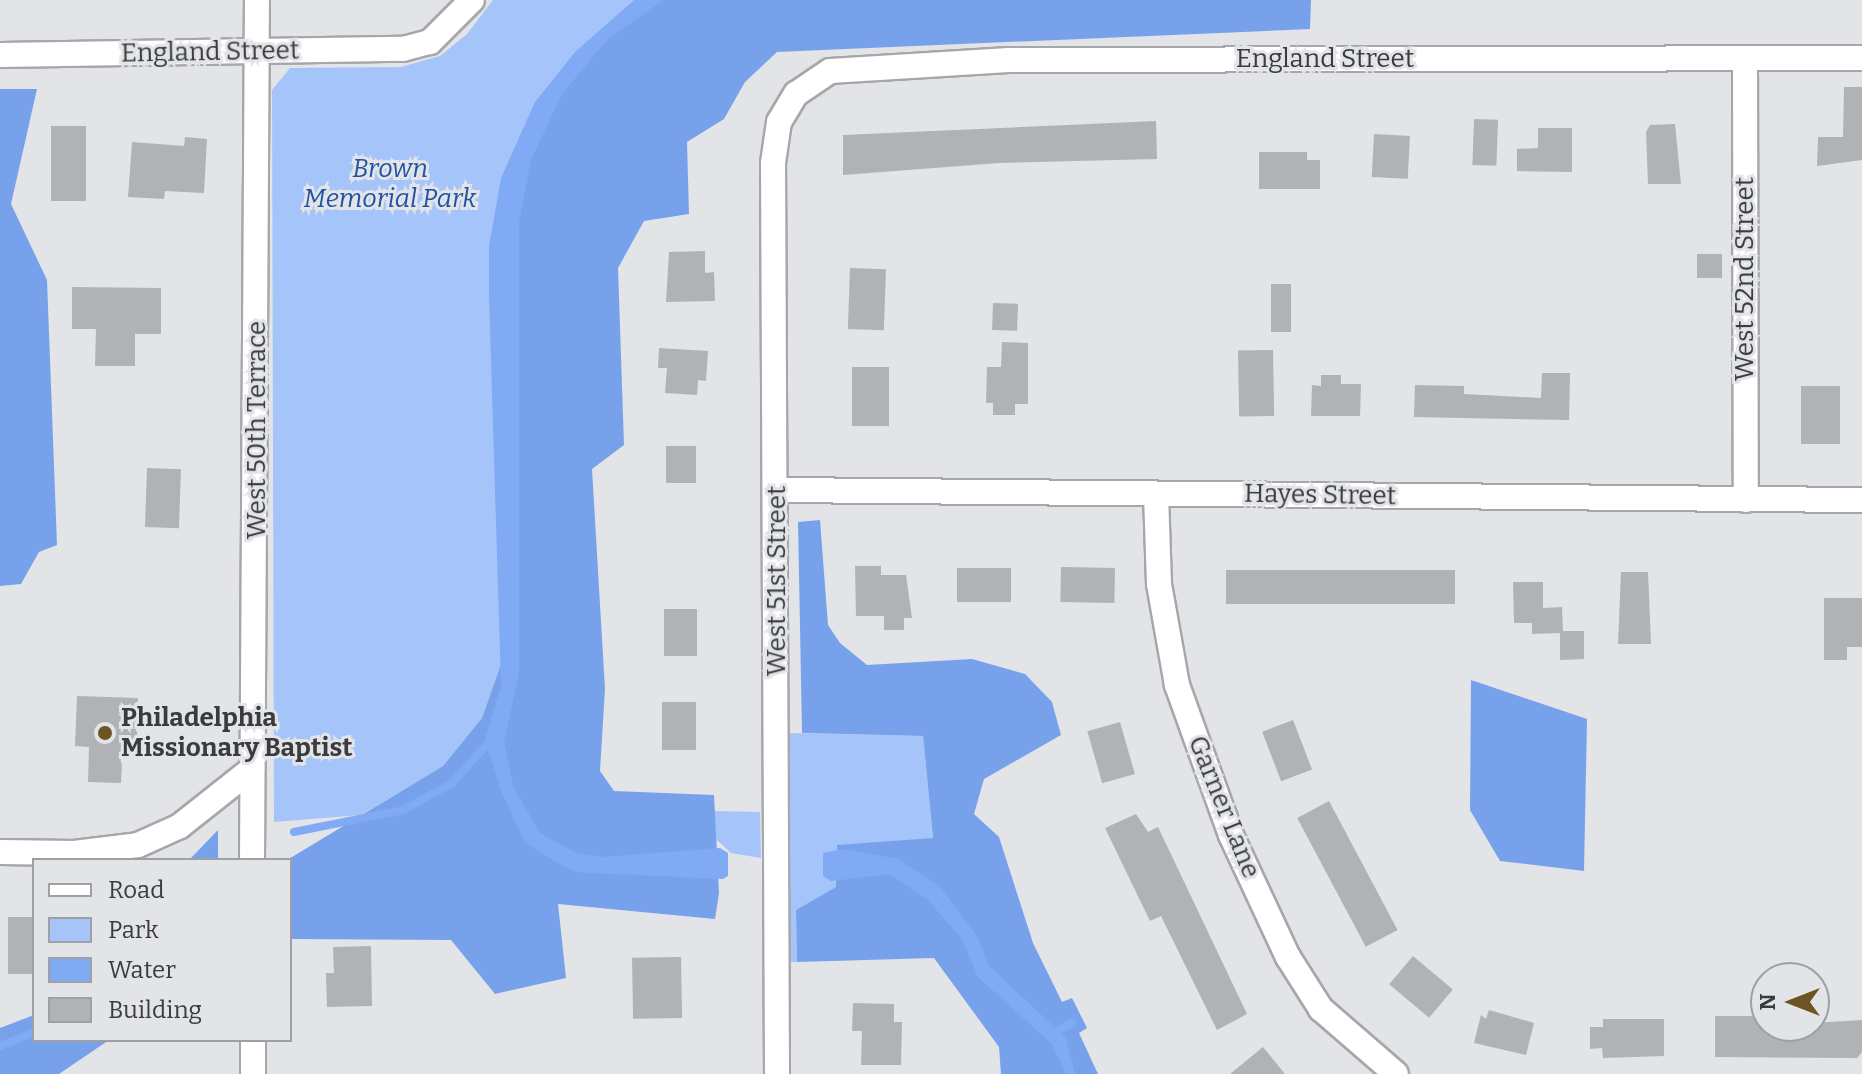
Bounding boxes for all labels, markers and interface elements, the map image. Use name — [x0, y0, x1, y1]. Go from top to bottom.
street label: England Street — [121, 35, 299, 69]
street label: England Street — [1236, 43, 1414, 75]
park label: Brown Memorial Park — [304, 153, 476, 214]
street label: West 52nd Street — [1729, 177, 1761, 381]
street label: West 50th Terrace — [241, 321, 273, 539]
street label: Hayes Street — [1244, 478, 1396, 512]
street label: West 51st Street — [761, 486, 793, 676]
place label: Philadelphia Missionary Baptist — [121, 702, 353, 764]
marker: Philadelphia Missionary Baptist — [96, 724, 114, 742]
street label: Garner Lane — [1181, 731, 1267, 883]
legend — [32, 858, 292, 1042]
text: Road — [108, 876, 164, 904]
text: Park — [108, 916, 159, 944]
text: Water — [108, 956, 176, 984]
north arrow — [1750, 962, 1830, 1042]
text: N — [1754, 994, 1781, 1011]
text: Building — [108, 996, 202, 1024]

